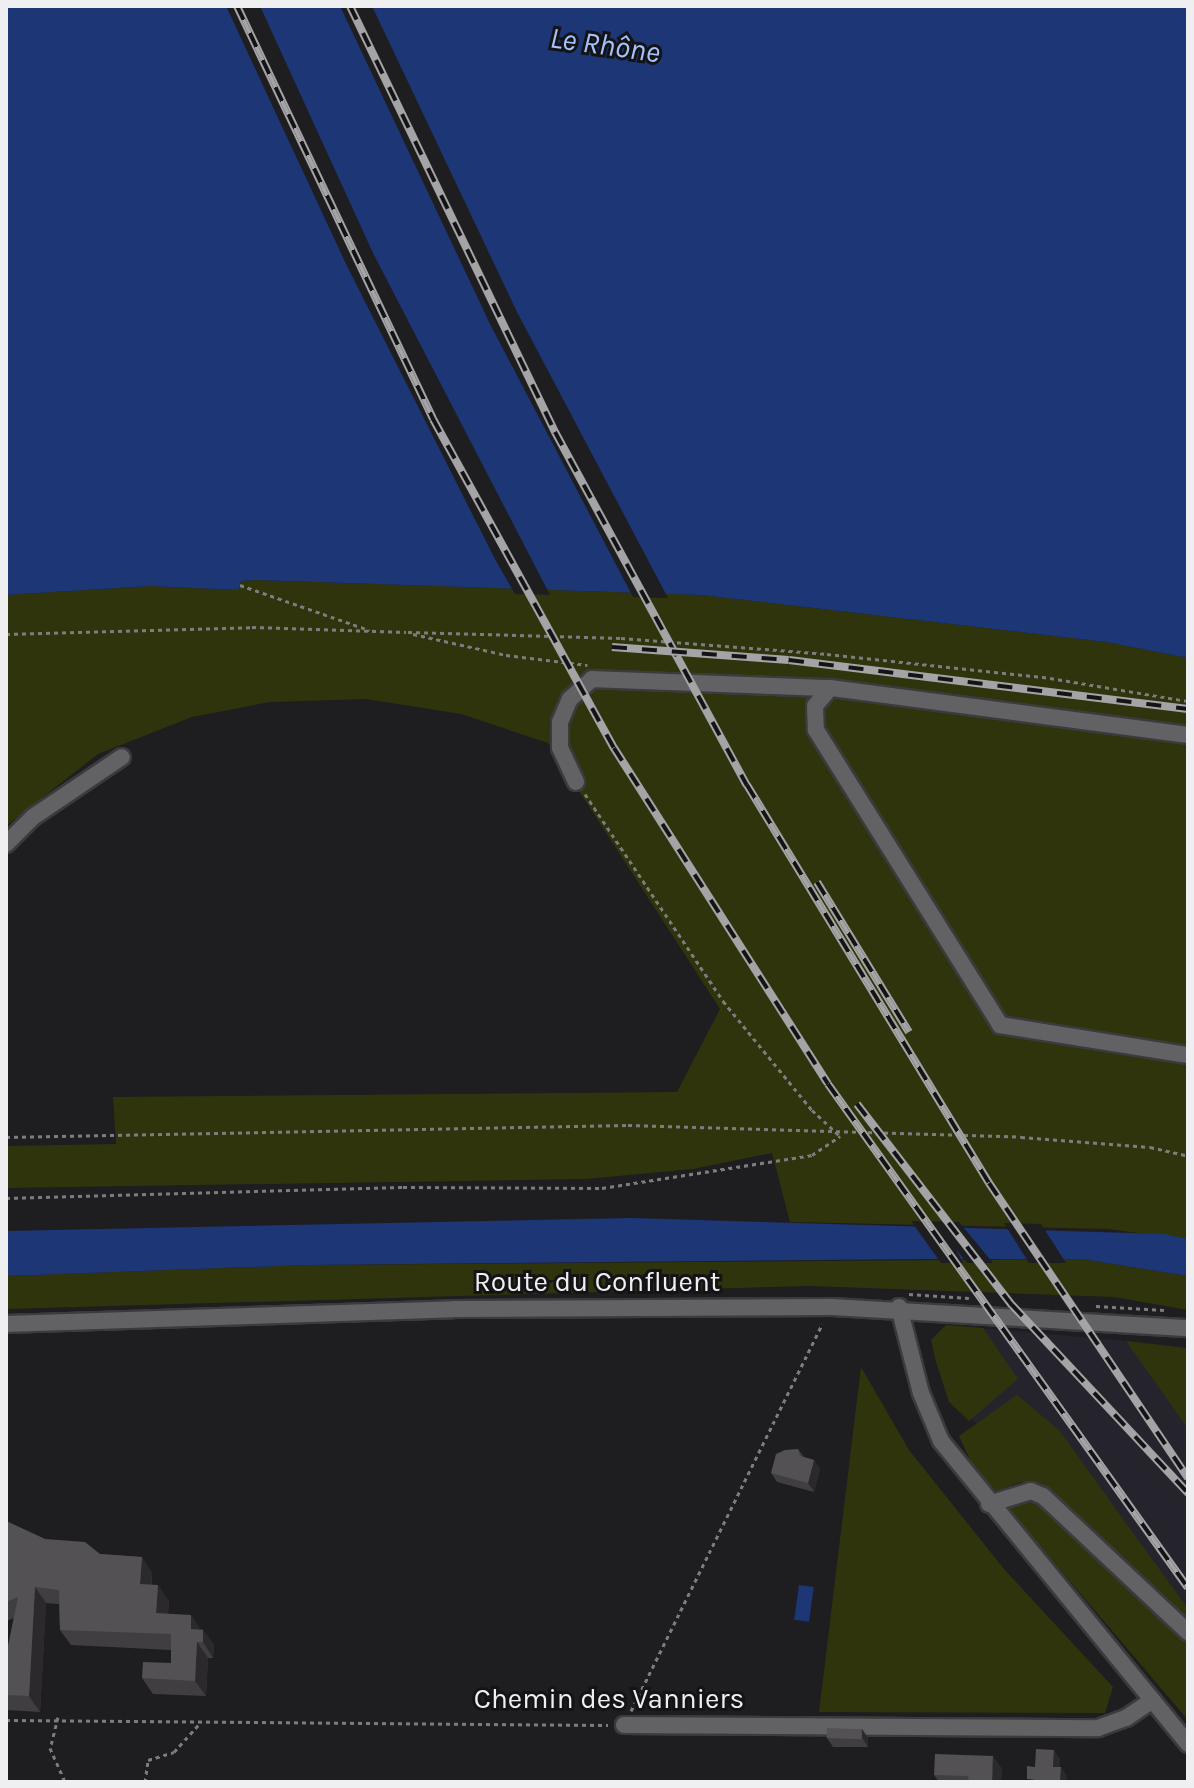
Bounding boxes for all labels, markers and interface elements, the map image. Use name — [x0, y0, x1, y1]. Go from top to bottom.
water label: Le Rhône — [548, 19, 662, 71]
street label: Route du Confluent — [474, 1265, 720, 1299]
street label: Chemin des Vanniers — [474, 1682, 744, 1716]

